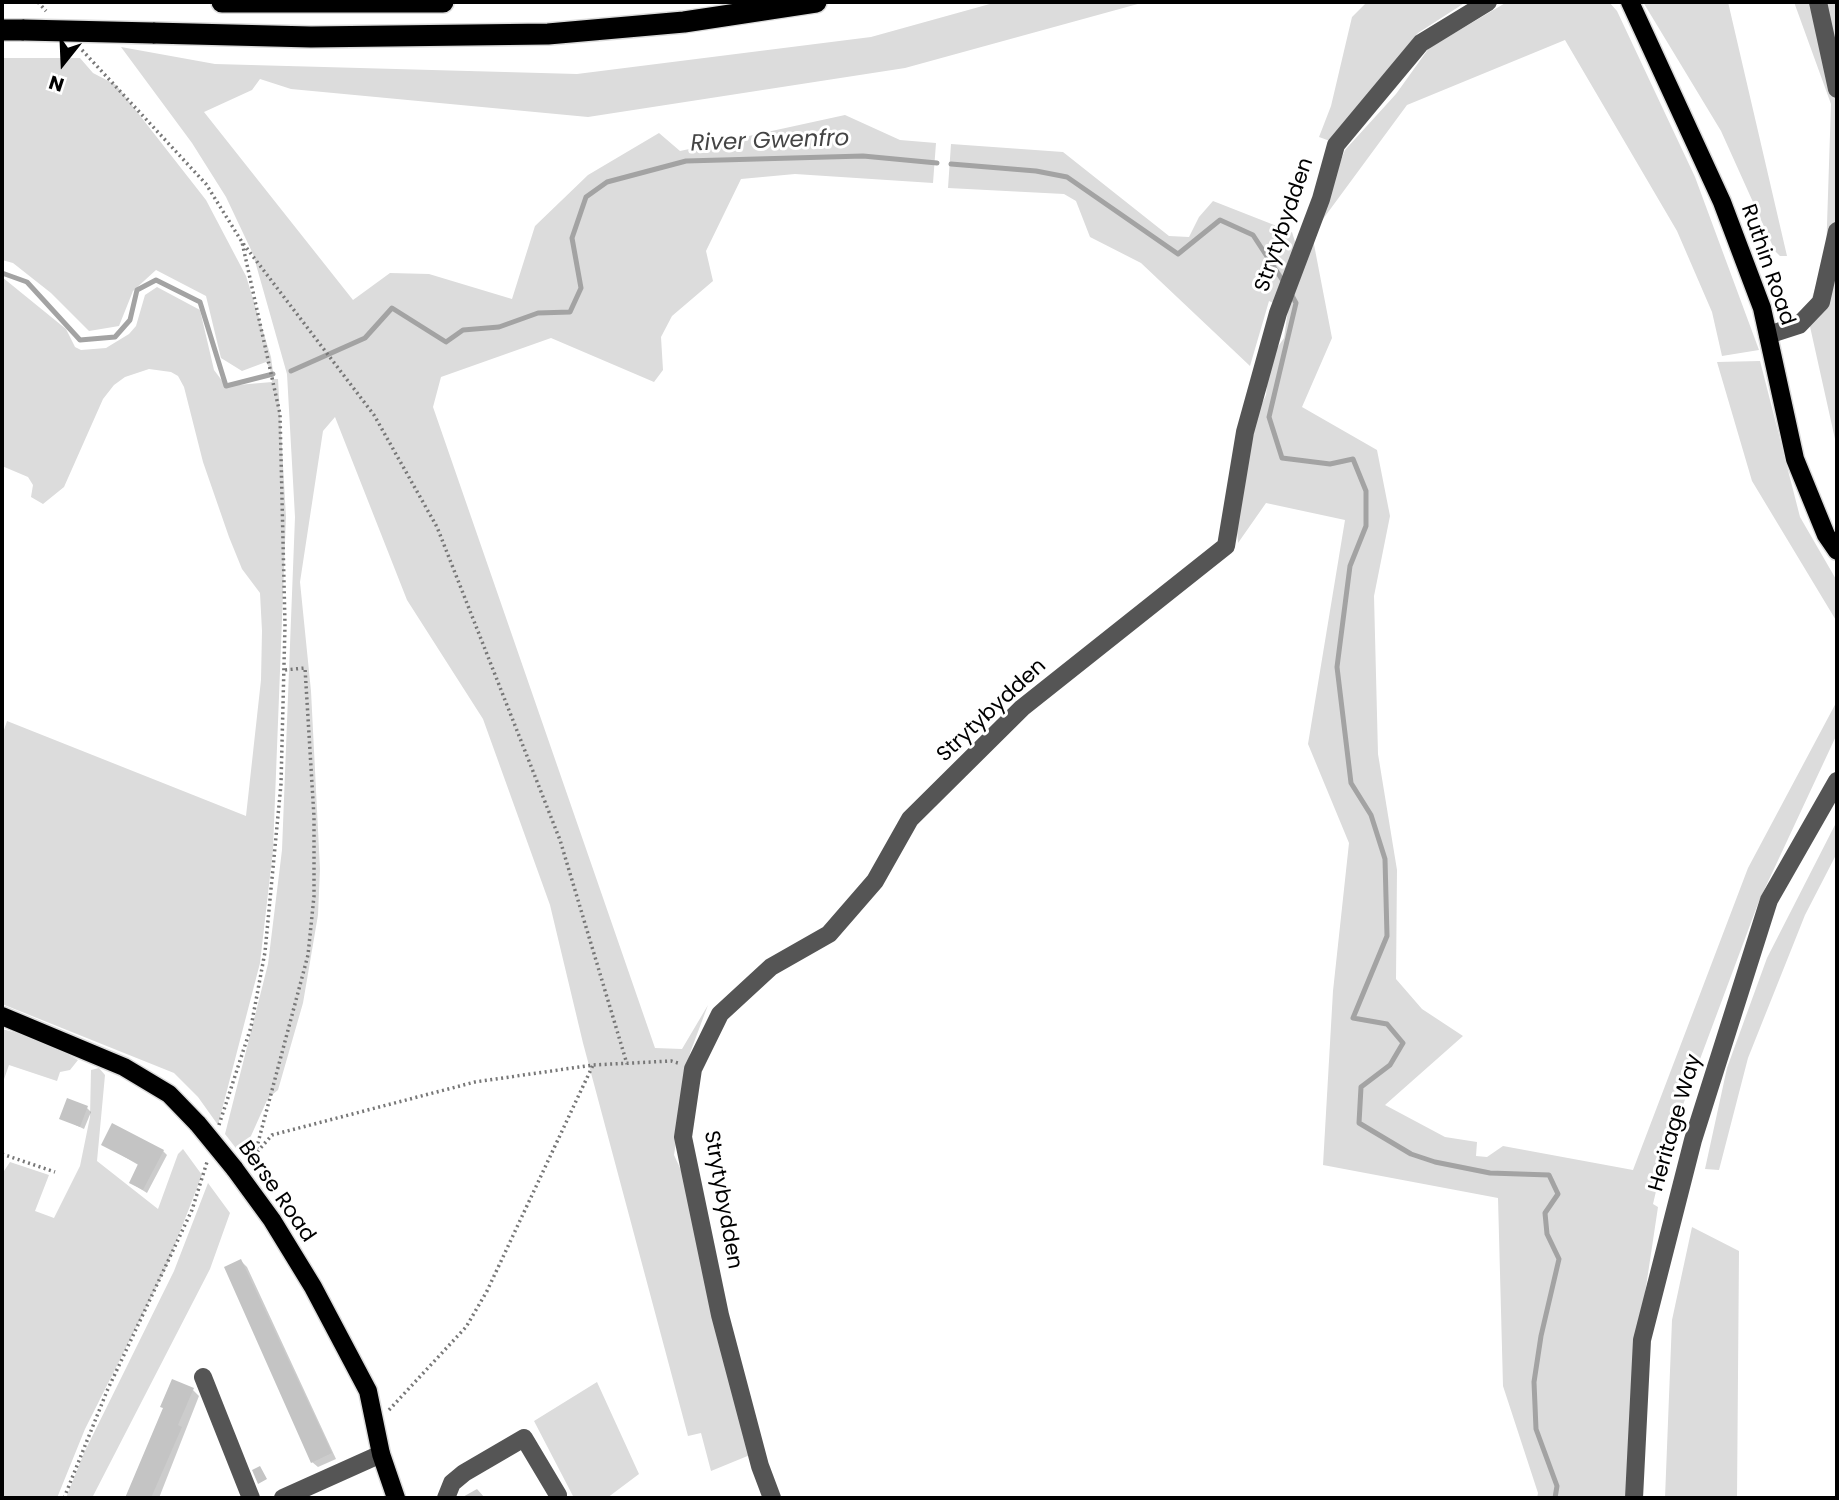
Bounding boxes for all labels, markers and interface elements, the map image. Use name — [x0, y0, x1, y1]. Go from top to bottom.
north arrow — [28, 28, 98, 98]
text: N — [45, 68, 67, 98]
water label: River Gwenfro — [690, 125, 850, 159]
street label: Strytybydden — [1250, 155, 1320, 295]
street label: Ruthin Road — [1735, 201, 1799, 329]
street label: Strytybydden — [932, 654, 1052, 768]
street label: Heritage Way — [1644, 1051, 1708, 1195]
street label: Strytybydden — [697, 1129, 747, 1271]
street label: Berse Road — [232, 1136, 320, 1248]

